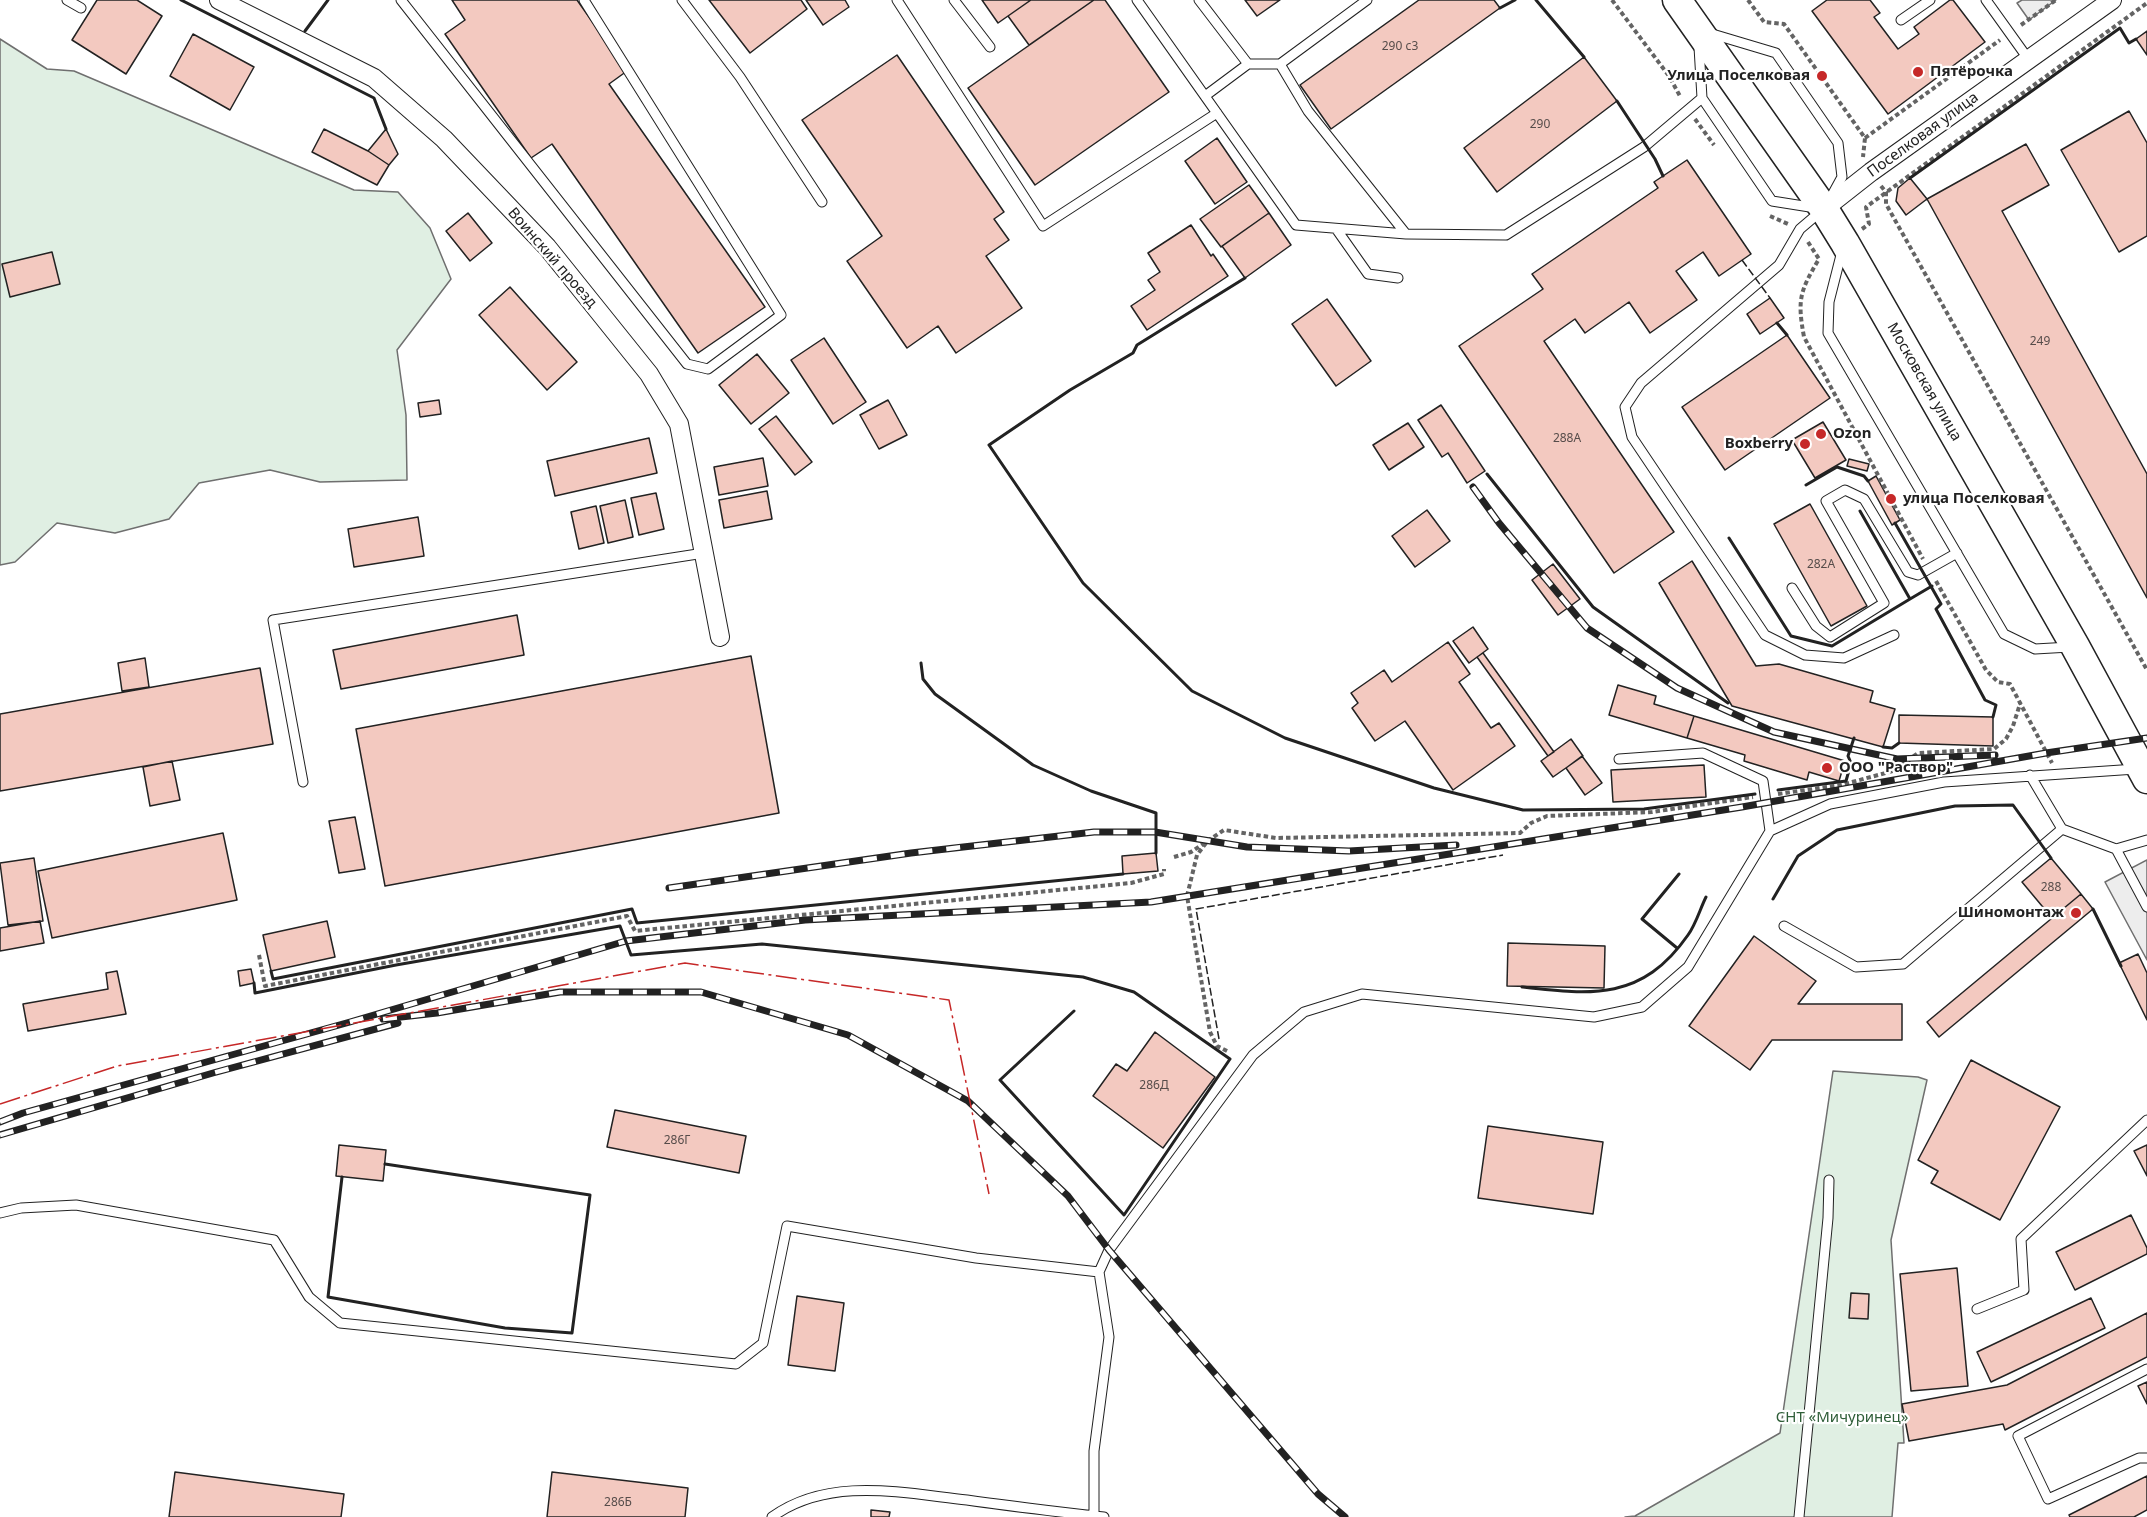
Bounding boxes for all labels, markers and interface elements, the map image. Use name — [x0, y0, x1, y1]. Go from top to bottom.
house number: 290 с3 — [1382, 40, 1418, 54]
place label: Пятёрочка — [1930, 63, 2013, 81]
marker: Пятёрочка — [1911, 65, 1925, 79]
place label: Улица Поселковая — [1667, 67, 1810, 85]
marker: Улица Поселковая — [1815, 69, 1829, 83]
street label: Поселковая улица — [1864, 89, 1982, 181]
house number: 290 — [1530, 118, 1550, 132]
street label: Воинский проезд — [504, 204, 600, 312]
street label: Московская улица — [1883, 320, 1965, 444]
house number: 249 — [2030, 335, 2050, 349]
place label: Ozon — [1833, 425, 1871, 443]
marker: Ozon — [1814, 427, 1828, 441]
house number: 288А — [1553, 432, 1581, 446]
place label: Boxberry — [1725, 435, 1793, 453]
marker: Boxberry — [1798, 437, 1812, 451]
place label: улица Поселковая — [1903, 490, 2045, 508]
marker: улица Поселковая — [1884, 492, 1898, 506]
house number: 282А — [1807, 558, 1835, 572]
place label: ООО "Раствор" — [1839, 759, 1953, 777]
marker: ООО "Раствор" — [1820, 761, 1834, 775]
house number: 288 — [2041, 881, 2061, 895]
place label: Шиномонтаж — [1958, 904, 2064, 922]
marker: Шиномонтаж — [2069, 906, 2083, 920]
house number: 286Д — [1139, 1079, 1169, 1093]
house number: 286Г — [664, 1134, 690, 1148]
park label: СНТ «Мичуринец» — [1776, 1409, 1908, 1427]
house number: 286Б — [604, 1496, 632, 1510]

